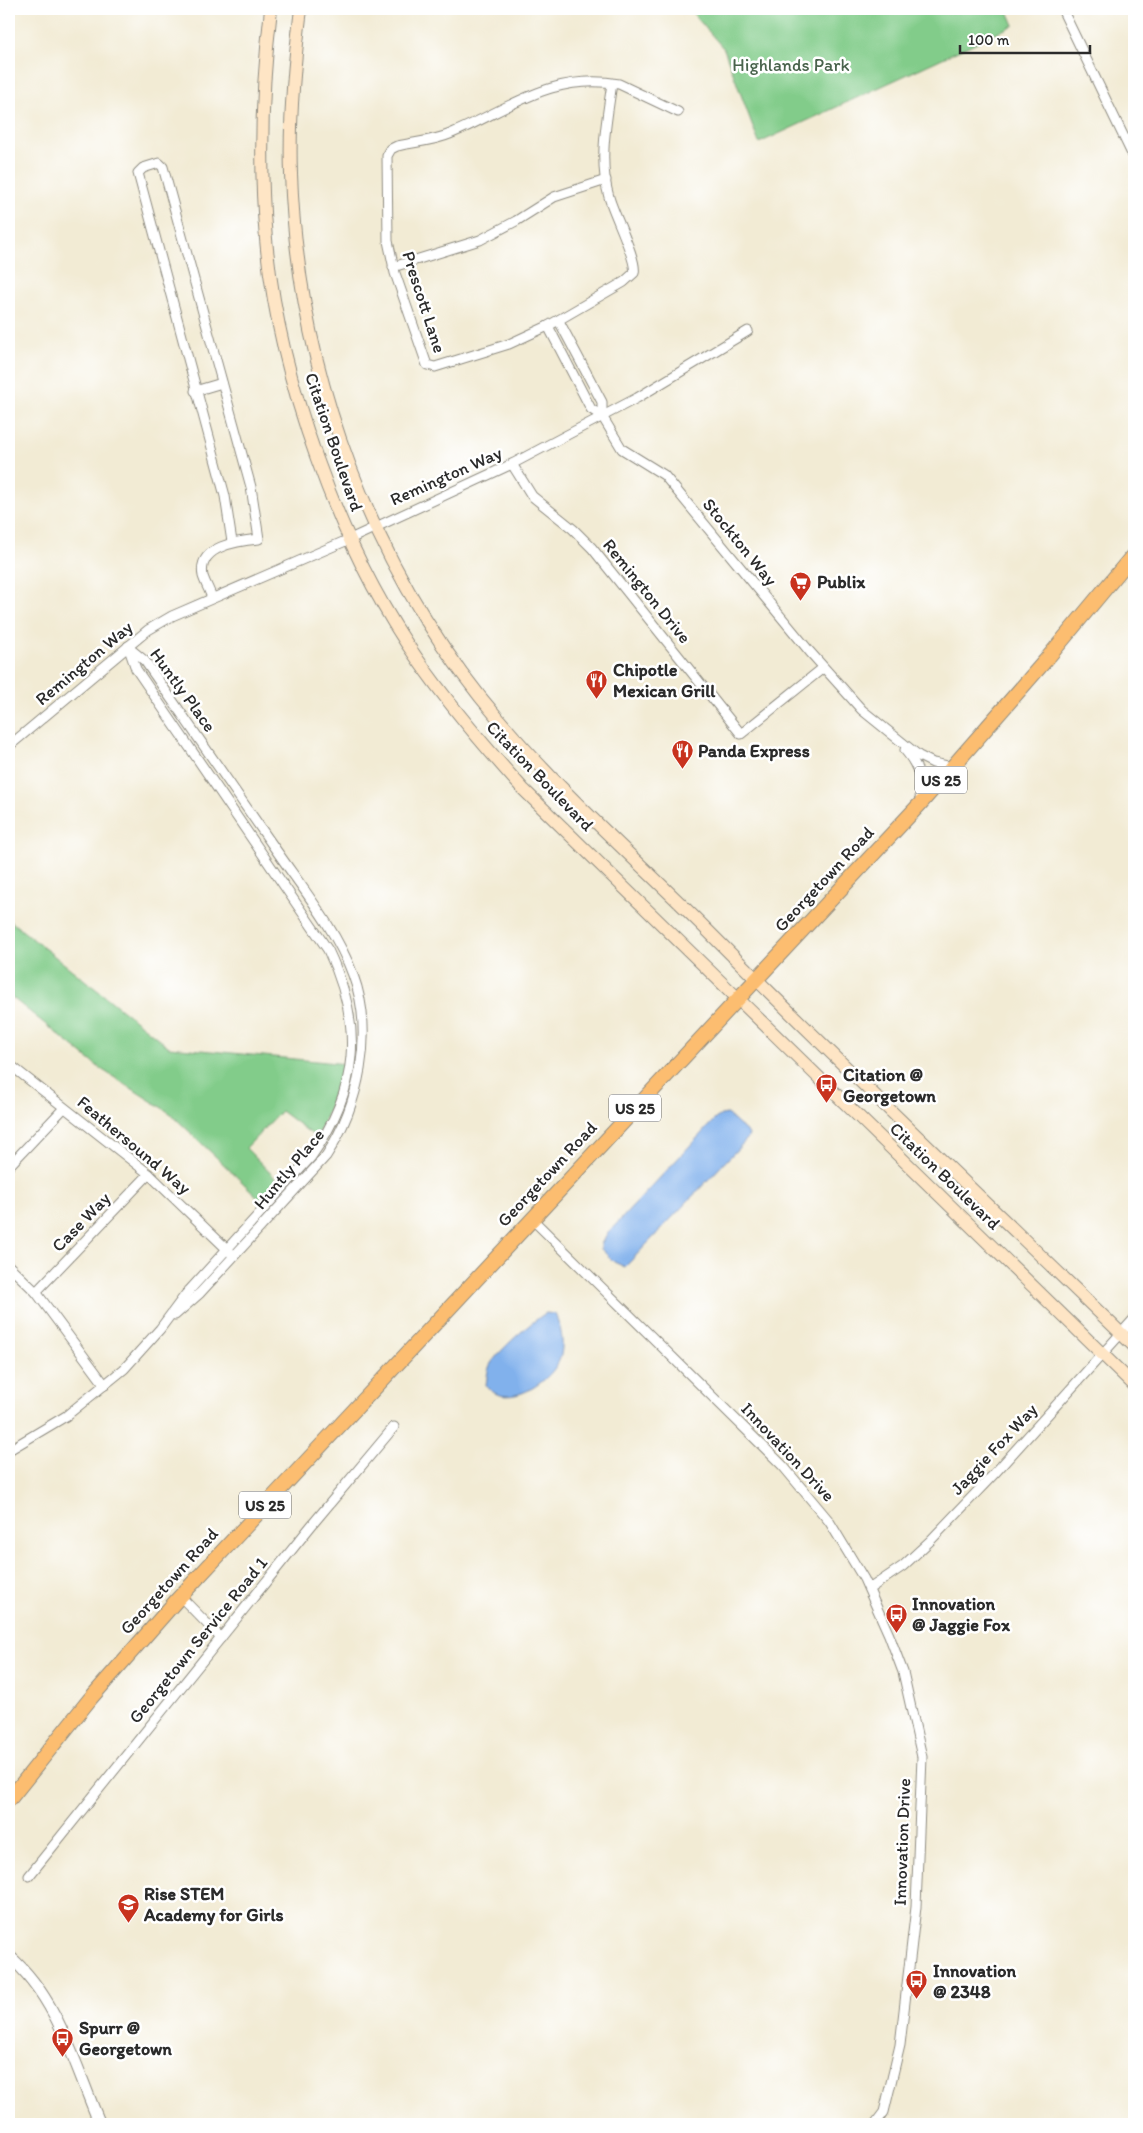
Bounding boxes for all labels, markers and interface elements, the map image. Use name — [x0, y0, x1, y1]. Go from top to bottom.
scale bar — [960, 22, 1090, 54]
text: 100 m — [968, 31, 1010, 49]
park label: Highlands Park — [732, 54, 850, 76]
street label: Prescott Lane — [397, 248, 451, 356]
street label: Citation Boulevard — [300, 370, 368, 514]
street label: Remington Way — [387, 441, 506, 510]
street label: Stockton Way — [698, 494, 782, 591]
street label: Remington Drive — [598, 534, 696, 648]
supermarket icon: Publix — [789, 570, 813, 601]
place label: Publix — [817, 571, 866, 593]
street label: Remington Way — [31, 616, 137, 710]
street label: Huntly Place — [145, 644, 221, 736]
place label: Chipotle Mexican Grill — [613, 659, 716, 702]
restaurant icon: Chipotle Mexican Grill — [585, 668, 609, 699]
street label: Citation Boulevard — [482, 716, 598, 836]
restaurant icon: Panda Express — [670, 739, 694, 770]
place label: Panda Express — [698, 740, 810, 762]
road number: US 25 — [915, 766, 967, 794]
street label: Georgetown Road — [770, 822, 879, 936]
place label: Citation @ Georgetown — [843, 1064, 936, 1107]
bus stop icon: Citation @ Georgetown — [815, 1073, 839, 1104]
street label: Feathersound Way — [73, 1091, 196, 1199]
road number: US 25 — [609, 1094, 661, 1122]
street label: Georgetown Road — [493, 1117, 602, 1231]
street label: Citation Boulevard — [885, 1118, 1005, 1234]
street label: Huntly Place — [249, 1124, 329, 1214]
street label: Case Way — [47, 1187, 115, 1257]
street label: Innovation Drive — [736, 1398, 840, 1506]
street label: Jaggie Fox Way — [946, 1398, 1042, 1499]
road number: US 25 — [239, 1492, 291, 1518]
street label: Georgetown Road — [115, 1523, 223, 1639]
street label: Georgetown Service Road 1 — [124, 1552, 272, 1728]
place label: Innovation @ Jaggie Fox — [912, 1593, 1011, 1636]
bus stop icon: Innovation @ Jaggie Fox — [884, 1602, 908, 1633]
street label: Innovation Drive — [889, 1778, 915, 1906]
place label: Rise STEM Academy for Girls — [143, 1883, 284, 1926]
school or university icon: Rise STEM Academy for Girls — [116, 1892, 140, 1923]
place label: Innovation @ 2348 — [933, 1960, 1016, 2003]
bus stop icon: Innovation @ 2348 — [905, 1969, 929, 2000]
place label: Spurr @ Georgetown — [79, 2017, 172, 2060]
bus stop icon: Spurr @ Georgetown — [51, 2026, 75, 2057]

